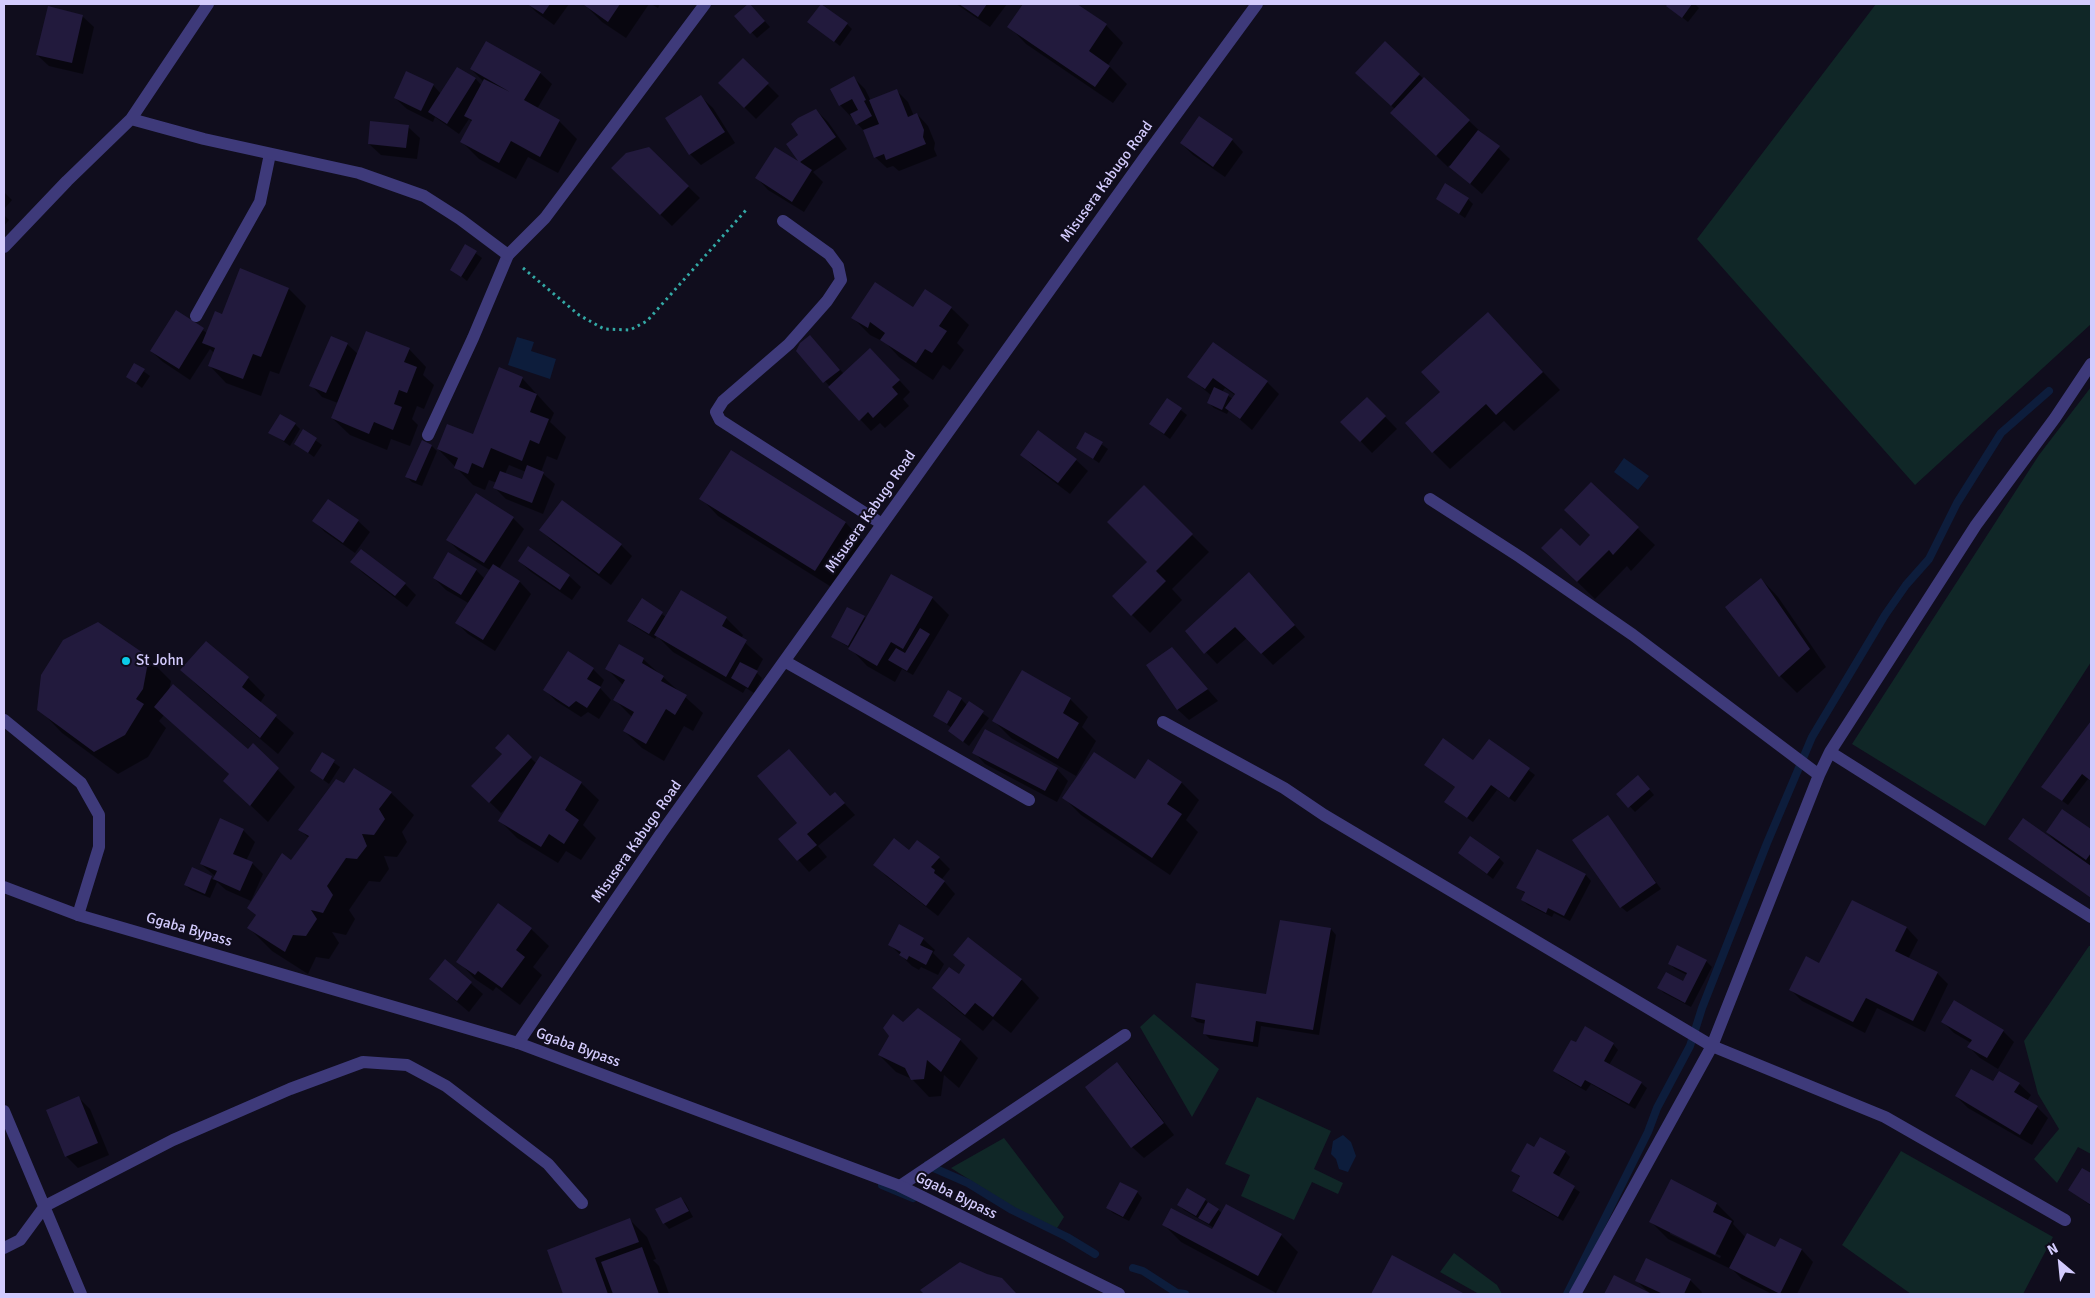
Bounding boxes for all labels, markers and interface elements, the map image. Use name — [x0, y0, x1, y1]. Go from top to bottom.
street label: Misusera Kabugo Road — [1057, 118, 1157, 246]
street label: Misusera Kabugo Road — [822, 447, 920, 577]
place label: St John — [136, 652, 184, 670]
marker: St John — [120, 655, 132, 667]
street label: Misusera Kabugo Road — [588, 777, 686, 907]
street label: Ggaba Bypass — [144, 909, 234, 951]
street label: Ggaba Bypass — [533, 1024, 623, 1072]
street label: Ggaba Bypass — [912, 1169, 1000, 1223]
north arrow — [2035, 1238, 2085, 1288]
text: N — [2044, 1240, 2061, 1259]

